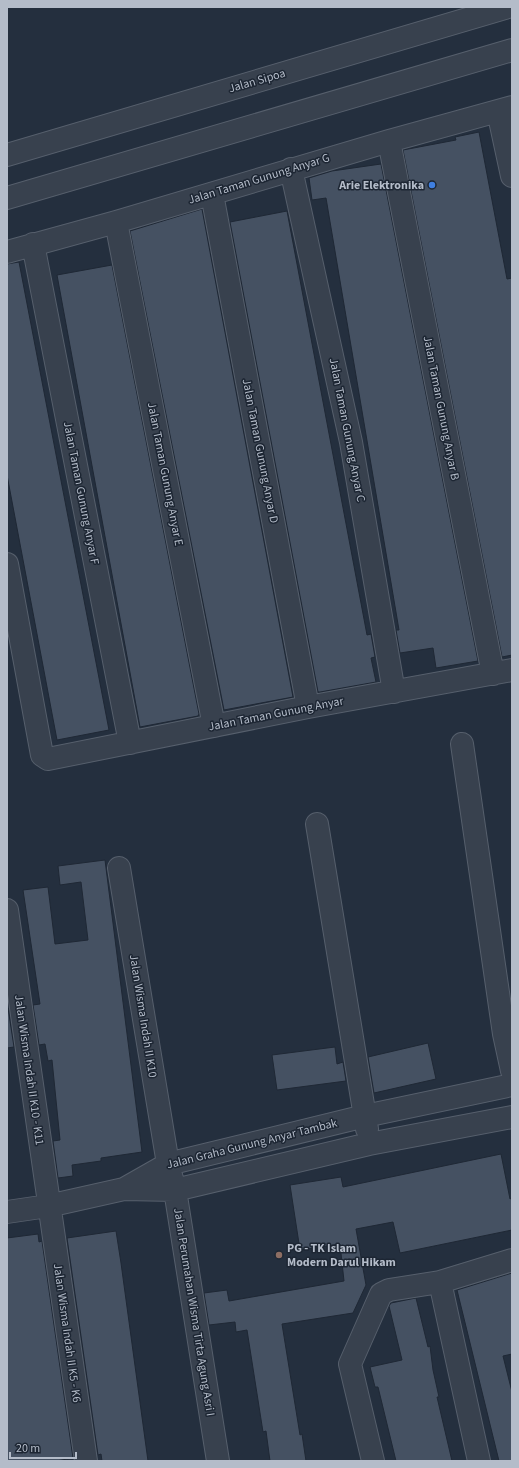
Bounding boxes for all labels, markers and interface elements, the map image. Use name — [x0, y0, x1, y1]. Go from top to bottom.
street label: Jalan Sipoa — [227, 65, 287, 97]
street label: Jalan Taman Gunung Anyar G — [186, 149, 332, 209]
place label: Arie Elektronika — [338, 177, 424, 194]
marker: Arie Elektronika — [427, 180, 437, 190]
street label: Jalan Taman Gunung Anyar B — [419, 334, 463, 482]
street label: Jalan Taman Gunung Anyar C — [325, 357, 369, 504]
street label: Jalan Taman Gunung Anyar D — [238, 377, 282, 525]
street label: Jalan Taman Gunung Anyar E — [143, 401, 187, 547]
street label: Jalan Taman Gunung Anyar F — [59, 420, 103, 566]
street label: Jalan Taman Gunung Anyar — [207, 692, 346, 735]
street label: Jalan Wisma Indah II K10 — [125, 953, 161, 1079]
street label: Jalan Wisma Indah II K10 - K11 — [10, 994, 48, 1146]
street label: Jalan Graha Gunung Anyar Tambak — [165, 1115, 339, 1173]
street label: Jalan Perumahan Wisma Tirta Agung Asri I — [169, 1207, 219, 1417]
place label: PG - TK Islam Modern Darul Hikam — [287, 1240, 396, 1271]
marker: PG - TK Islam Modern Darul Hikam — [274, 1250, 284, 1260]
street label: Jalan Wisma Indah II K5 - K6 — [49, 1262, 85, 1404]
scale bar — [10, 1434, 76, 1460]
text: 20 m — [16, 1440, 40, 1457]

